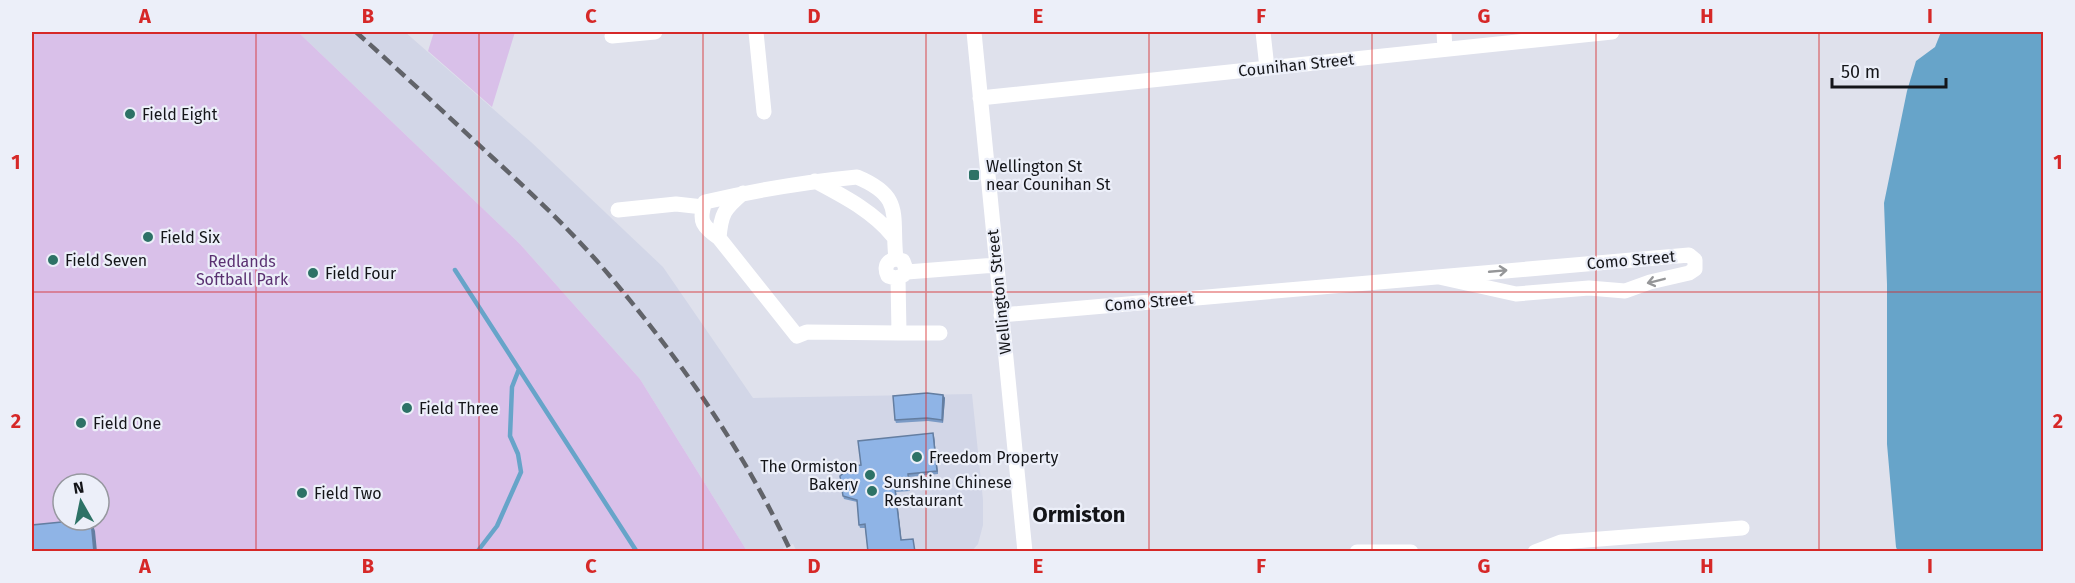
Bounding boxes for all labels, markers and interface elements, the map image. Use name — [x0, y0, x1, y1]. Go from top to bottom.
text: A — [138, 4, 152, 28]
text: B — [362, 4, 374, 28]
text: C — [585, 4, 597, 28]
text: D — [807, 4, 821, 28]
text: E — [1033, 4, 1043, 28]
text: F — [1256, 4, 1266, 28]
text: G — [1478, 4, 1490, 28]
text: H — [1700, 4, 1714, 28]
text: I — [1927, 4, 1933, 28]
street label: Counihan Street — [1237, 49, 1355, 81]
scale bar — [1832, 51, 1946, 89]
text: 50 m — [1841, 61, 1880, 83]
place label: Field Eight — [142, 105, 218, 124]
marker: Field Eight — [123, 107, 137, 121]
text: 1 — [11, 150, 21, 174]
text: 1 — [2053, 150, 2063, 174]
place label: Wellington St near Counihan St — [986, 157, 1111, 194]
marker: Wellington St near Counihan St — [967, 168, 981, 182]
place label: Field Six — [160, 228, 220, 247]
street label: Wellington Street — [983, 228, 1015, 355]
marker: Field Six — [141, 230, 155, 244]
street label: Como Street — [1586, 247, 1676, 273]
place label: Field Seven — [65, 251, 147, 270]
park label: Redlands Softball Park — [196, 252, 289, 289]
marker: Field Seven — [46, 253, 60, 267]
place label: Field Four — [325, 264, 397, 283]
marker: Field Four — [306, 266, 320, 280]
one-way arrow — [1487, 266, 1507, 277]
one-way arrow — [1647, 276, 1666, 288]
street label: Como Street — [1104, 289, 1194, 315]
place label: Field Three — [419, 399, 499, 418]
marker: Field Three — [400, 401, 414, 415]
text: 2 — [11, 409, 21, 433]
text: 2 — [2053, 409, 2063, 433]
place label: Field One — [93, 414, 161, 433]
marker: Field One — [74, 416, 88, 430]
place label: Freedom Property — [929, 448, 1058, 467]
marker: Freedom Property — [910, 450, 924, 464]
place label: The Ormiston Bakery — [760, 457, 858, 494]
marker: The Ormiston Bakery — [863, 468, 877, 482]
north arrow — [51, 472, 111, 532]
place label: Sunshine Chinese Restaurant — [884, 473, 1012, 510]
text: N — [72, 477, 85, 498]
place label: Field Two — [314, 484, 382, 503]
marker: Sunshine Chinese Restaurant — [865, 484, 879, 498]
marker: Field Two — [295, 486, 309, 500]
district label: Ormiston — [1032, 501, 1126, 528]
text: A — [138, 554, 152, 578]
text: B — [362, 554, 374, 578]
text: C — [585, 554, 597, 578]
text: D — [807, 554, 821, 578]
text: E — [1033, 554, 1043, 578]
text: F — [1256, 554, 1266, 578]
text: G — [1478, 554, 1490, 578]
text: H — [1700, 554, 1714, 578]
text: I — [1927, 554, 1933, 578]

